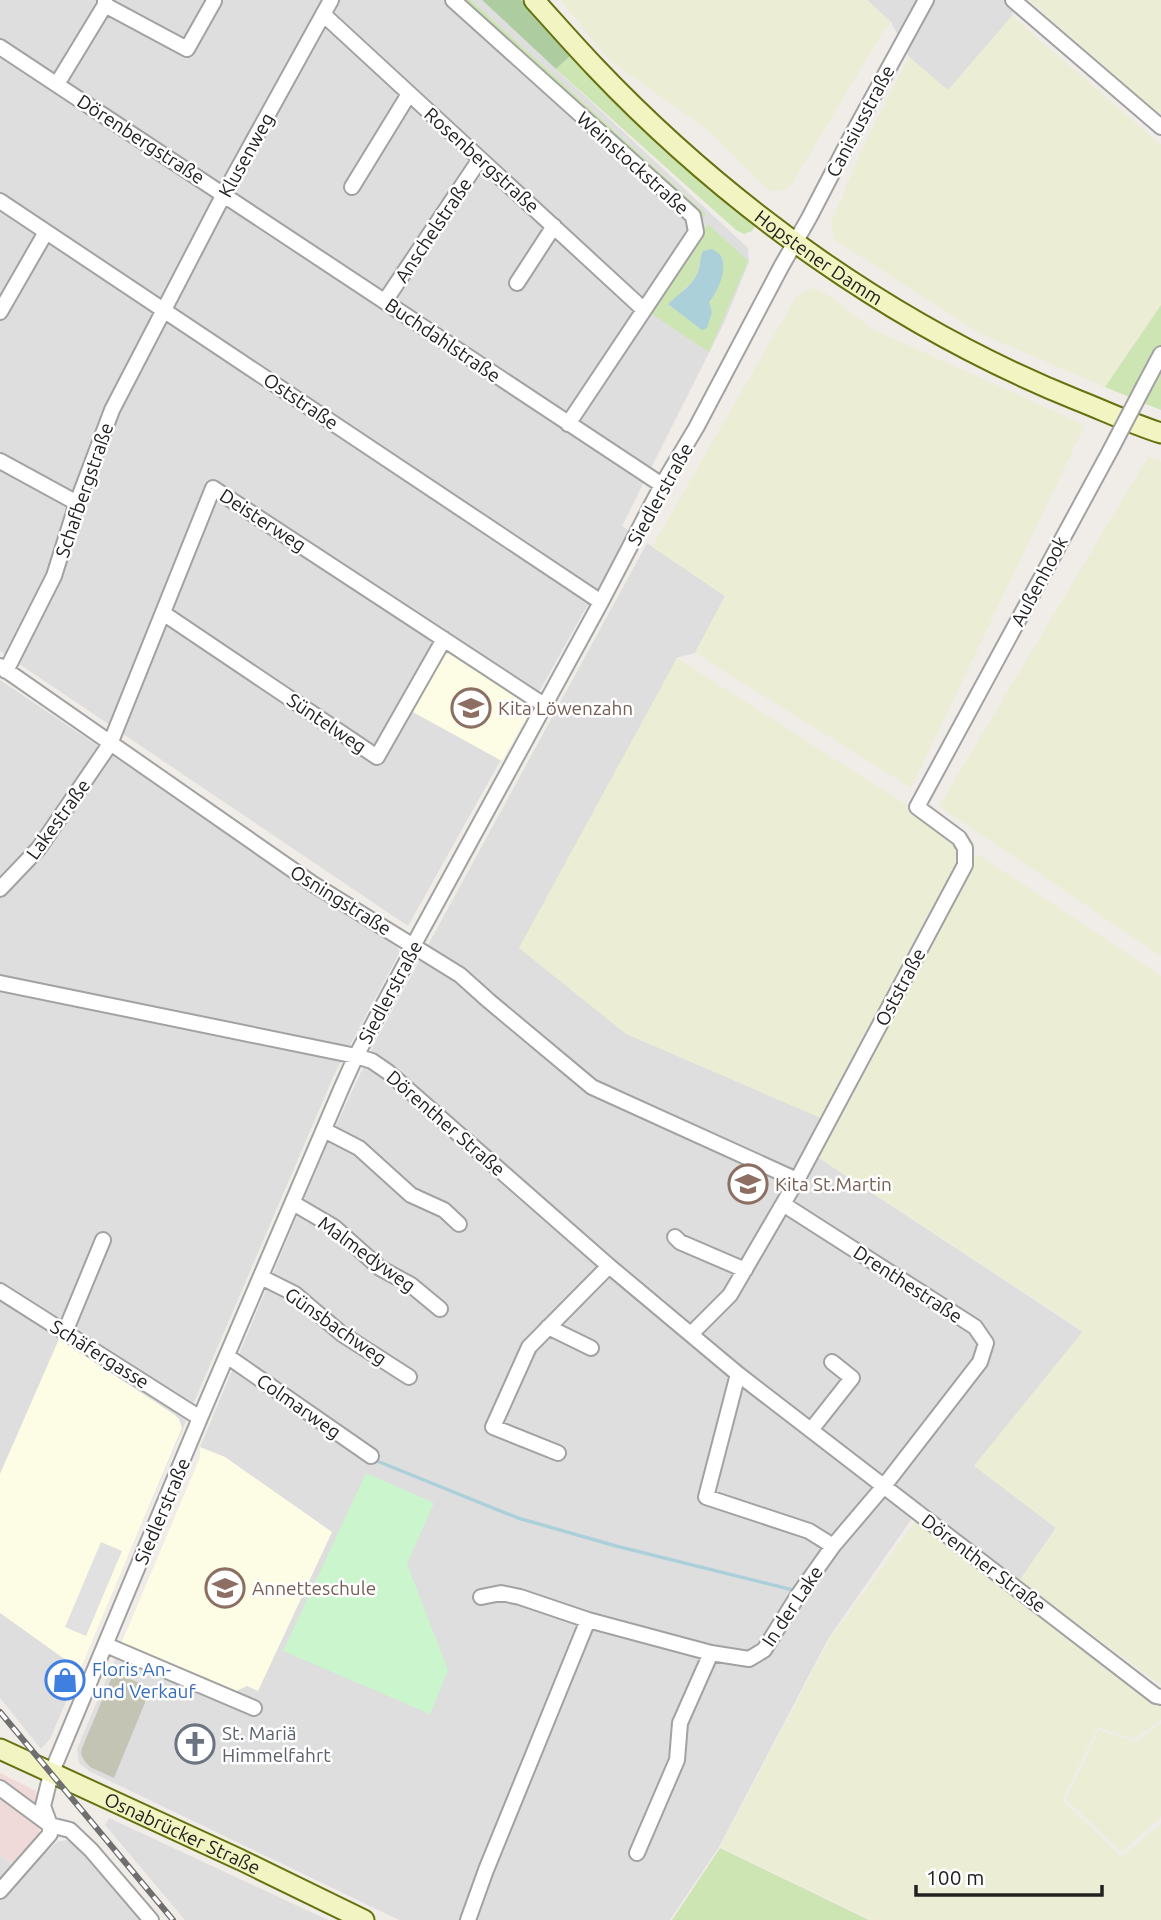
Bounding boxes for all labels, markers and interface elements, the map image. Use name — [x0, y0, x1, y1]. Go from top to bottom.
street label: Canisiusstraße — [821, 61, 899, 181]
street label: Dörenbergstraße — [73, 90, 209, 188]
street label: Rosenbergstraße — [420, 103, 544, 217]
street label: Weinstockstraße — [572, 107, 694, 219]
street label: Klusenweg — [214, 109, 278, 201]
street label: Anschelstraße — [390, 174, 476, 286]
street label: Hopstener Damm — [751, 205, 887, 309]
street label: Buchdahlstraße — [381, 293, 505, 387]
street label: Oststraße — [260, 368, 342, 434]
street label: Schafbergstraße — [51, 420, 117, 560]
street label: Siedlerstraße — [623, 439, 697, 549]
street label: Deisterweg — [216, 484, 310, 556]
street label: Außenhook — [1006, 532, 1072, 630]
school or university icon: Kita Löwenzahn — [450, 687, 492, 729]
street label: Süntelweg — [283, 689, 371, 757]
place label: Kita Löwenzahn — [498, 697, 633, 719]
street label: Lakestraße — [22, 775, 94, 863]
street label: Osningstraße — [286, 860, 396, 940]
street label: Siedlerstraße — [354, 937, 426, 1047]
street label: Oststraße — [870, 944, 930, 1030]
street label: Dörenther Straße — [382, 1066, 510, 1180]
school or university icon: Kita St.Martin — [727, 1163, 769, 1205]
place label: Kita St.Martin — [775, 1173, 892, 1195]
street label: Malmedyweg — [314, 1211, 420, 1297]
street label: Drenthestraße — [849, 1241, 967, 1327]
street label: Günsbachweg — [281, 1283, 391, 1369]
street label: Schäfergasse — [47, 1315, 153, 1393]
street label: Colmarweg — [253, 1369, 345, 1443]
street label: Siedlerstraße — [130, 1454, 194, 1568]
street label: Dörenther Straße — [918, 1509, 1050, 1617]
street label: In der Lake — [757, 1562, 827, 1650]
school or university icon: Annetteschule — [204, 1567, 246, 1609]
place label: Annetteschule — [252, 1577, 376, 1599]
place label: Floris An- und Verkauf — [92, 1658, 196, 1702]
shop icon: Floris An- und Verkauf — [44, 1659, 86, 1701]
place label: St. Mariä Himmelfahrt — [222, 1722, 331, 1766]
church icon: St. Mariä Himmelfahrt — [174, 1723, 216, 1765]
street label: Osnabrücker Straße — [101, 1788, 264, 1879]
scale bar — [916, 1854, 1102, 1898]
text: 100 m — [926, 1865, 984, 1889]

